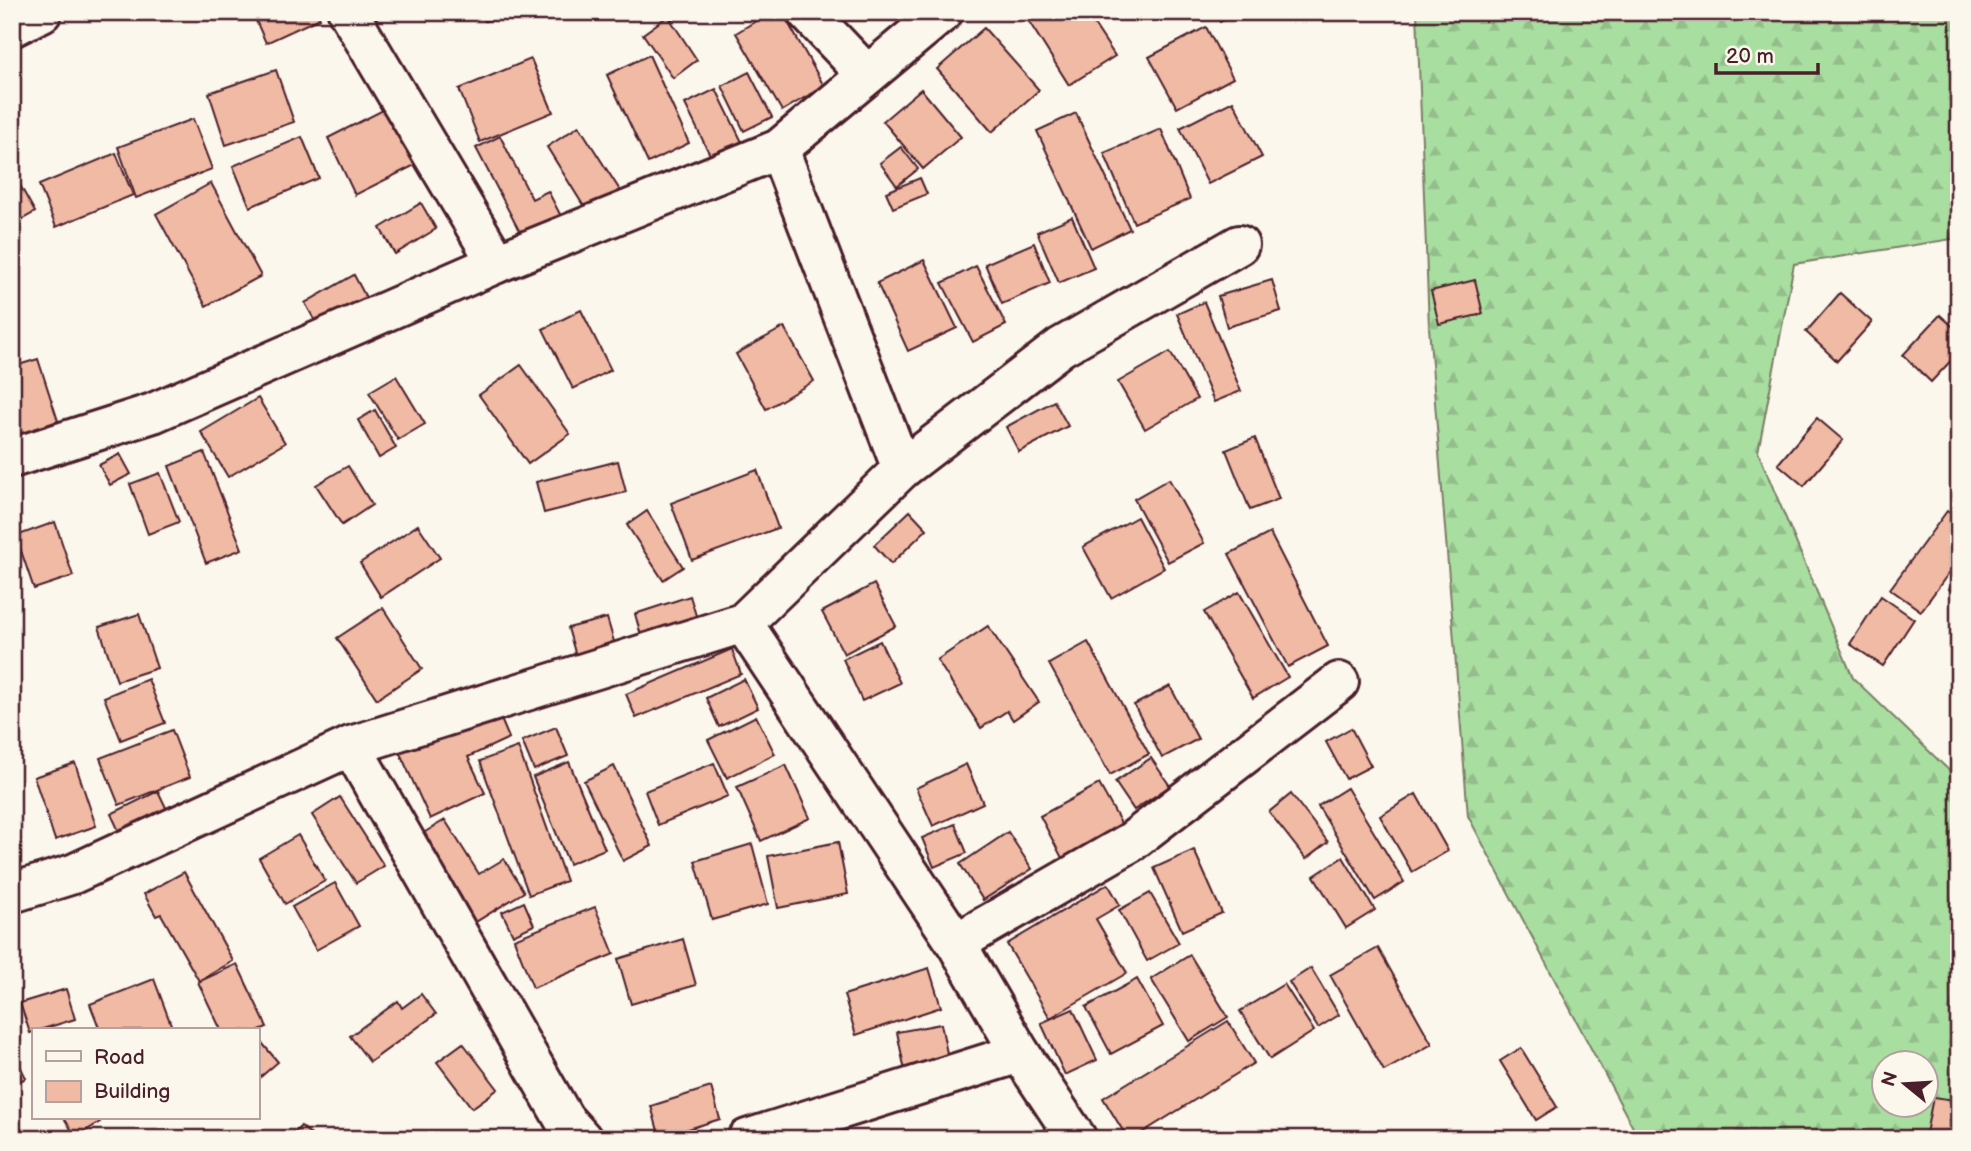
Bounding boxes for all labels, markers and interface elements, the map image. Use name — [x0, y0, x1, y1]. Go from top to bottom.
scale bar — [1716, 32, 1817, 76]
text: 20 m — [1726, 44, 1774, 69]
legend — [32, 1028, 259, 1120]
text: Road — [94, 1045, 145, 1070]
north arrow — [1870, 1050, 1940, 1120]
text: N — [1877, 1069, 1903, 1090]
text: Building — [94, 1079, 170, 1104]

